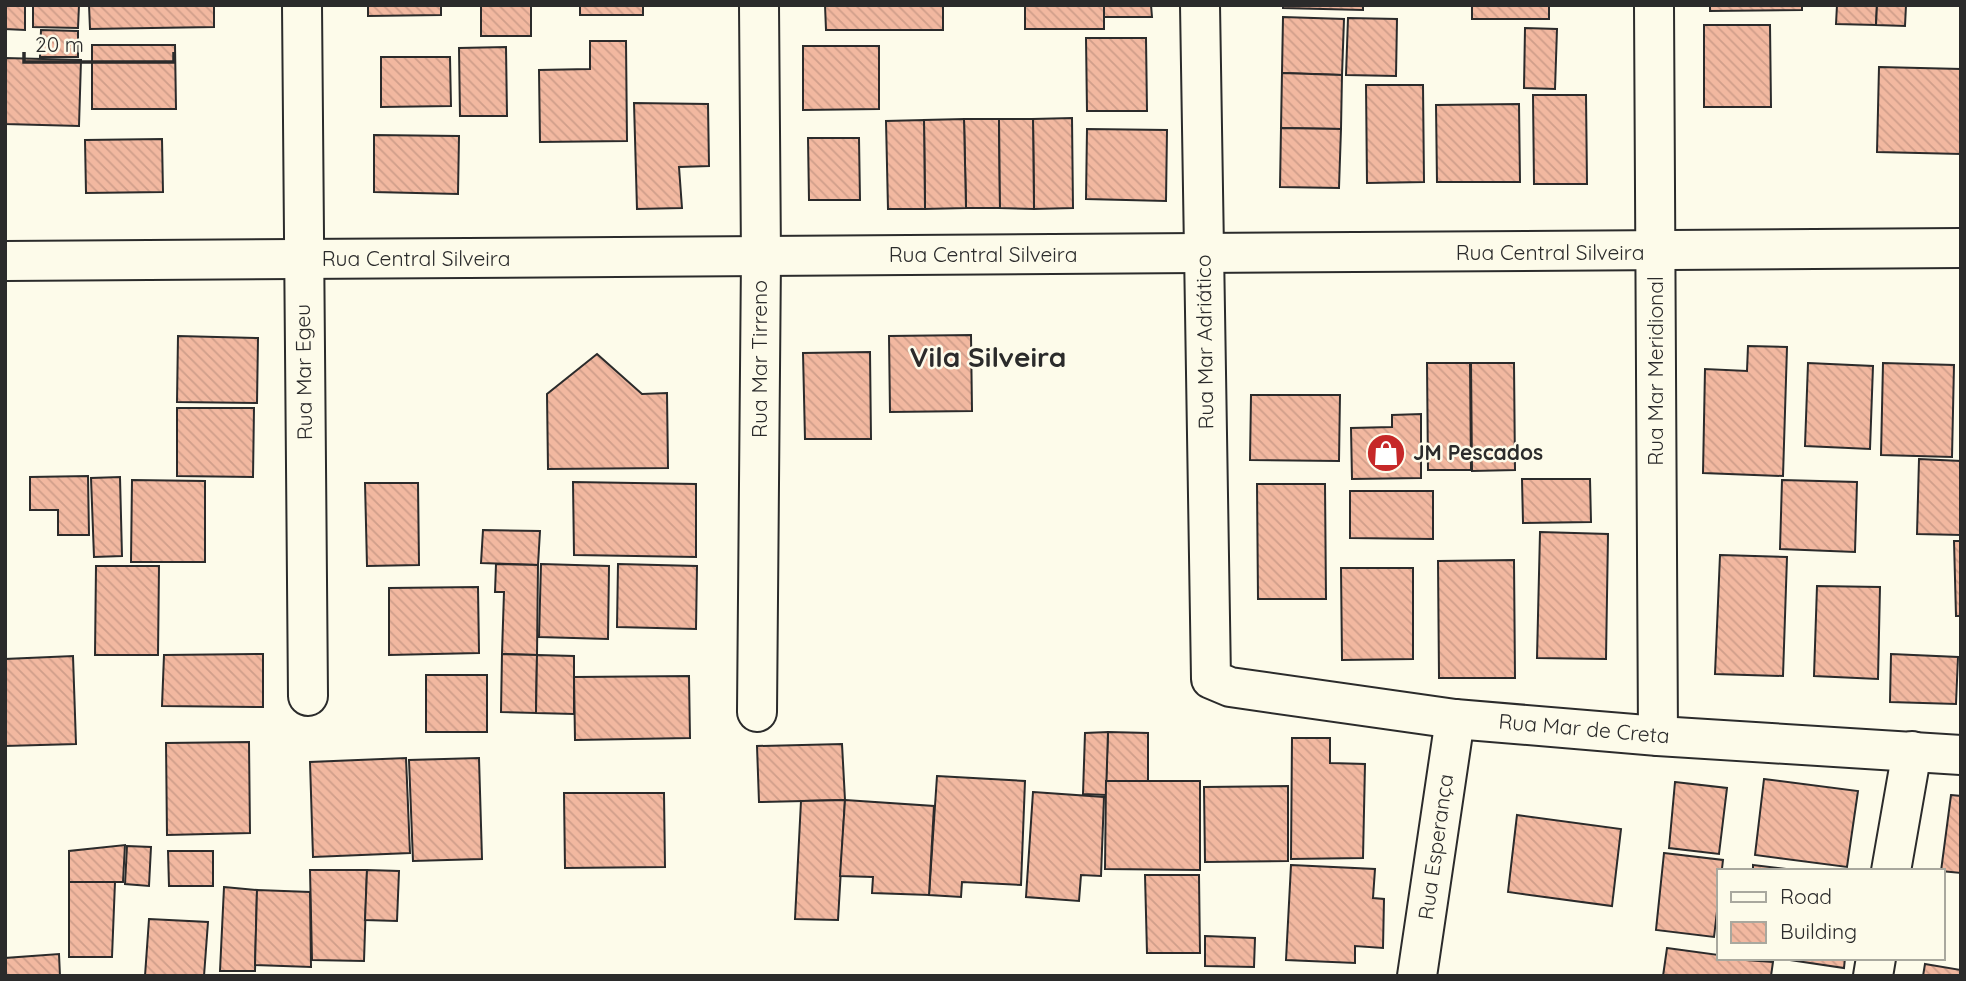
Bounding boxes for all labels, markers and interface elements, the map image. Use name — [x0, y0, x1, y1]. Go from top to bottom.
scale bar — [24, 21, 175, 65]
text: 20 m — [35, 31, 84, 57]
street label: Rua Central Silveira — [1456, 239, 1644, 265]
street label: Rua Central Silveira — [889, 241, 1077, 267]
street label: Rua Central Silveira — [322, 245, 510, 271]
street label: Rua Mar Adriático — [1189, 254, 1219, 430]
street label: Rua Mar Meridional — [1642, 276, 1668, 466]
street label: Rua Mar Tirreno — [746, 280, 772, 438]
street label: Rua Mar Egeu — [289, 304, 317, 440]
district label: Vila Silveira — [910, 339, 1066, 374]
shop icon: JM Pescados — [1365, 432, 1407, 474]
place label: JM Pescados — [1413, 439, 1543, 465]
street label: Rua Mar de Creta — [1497, 708, 1671, 748]
street label: Rua Esperança — [1412, 772, 1458, 921]
legend — [1717, 869, 1945, 960]
text: Road — [1780, 883, 1832, 909]
text: Building — [1780, 918, 1857, 944]

